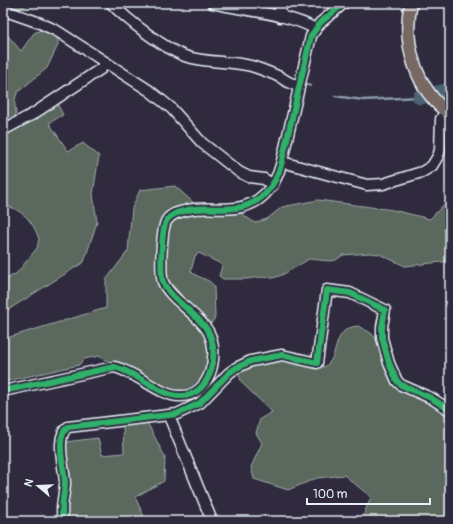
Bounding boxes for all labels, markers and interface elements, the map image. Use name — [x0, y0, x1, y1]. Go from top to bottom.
north arrow — [18, 466, 58, 506]
text: N — [22, 477, 37, 489]
scale bar — [307, 480, 430, 506]
text: 100 m — [313, 487, 348, 502]

